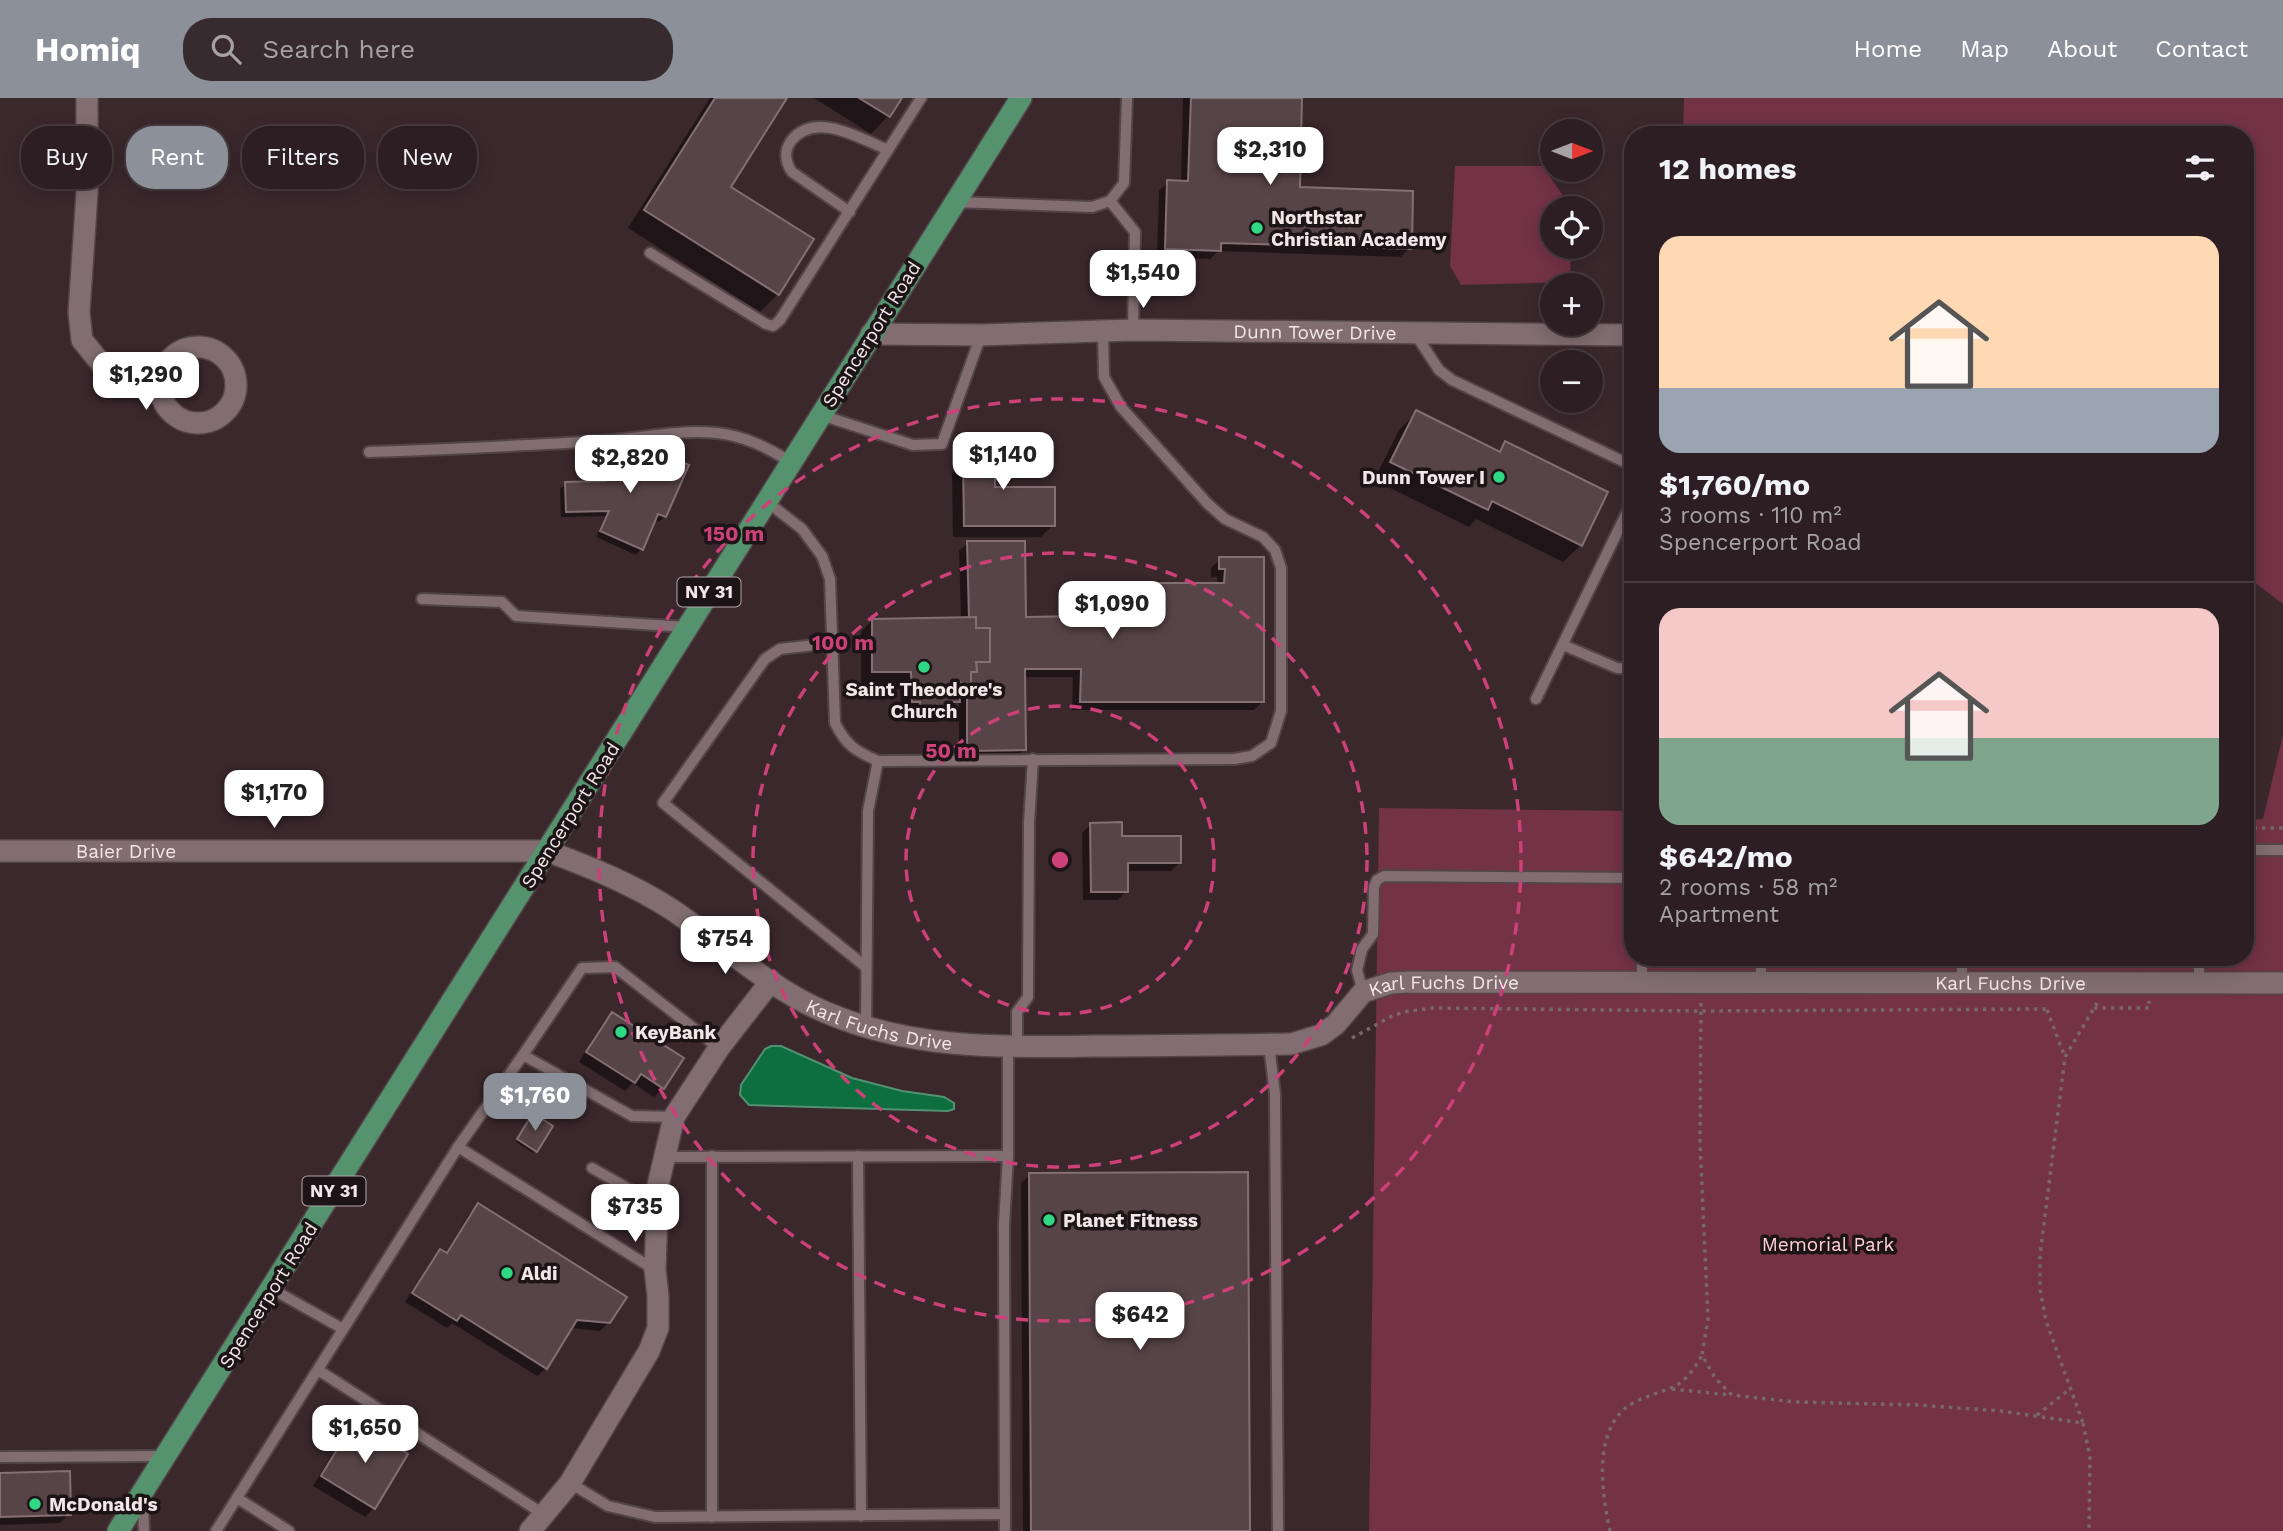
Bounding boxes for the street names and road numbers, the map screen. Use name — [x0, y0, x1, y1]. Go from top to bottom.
street label: Spencerport Road — [817, 257, 926, 411]
street label: Dunn Tower Drive — [1233, 320, 1397, 345]
road number: NY 31 — [678, 578, 740, 606]
street label: Spencerport Road — [516, 738, 625, 892]
street label: Baier Drive — [76, 840, 176, 863]
street label: Karl Fuchs Drive — [1366, 971, 1519, 1001]
street label: Karl Fuchs Drive — [1935, 972, 2086, 995]
street label: Karl Fuchs Drive — [802, 994, 954, 1055]
road number: NY 31 — [302, 1176, 366, 1206]
street label: Spencerport Road — [214, 1218, 323, 1372]

